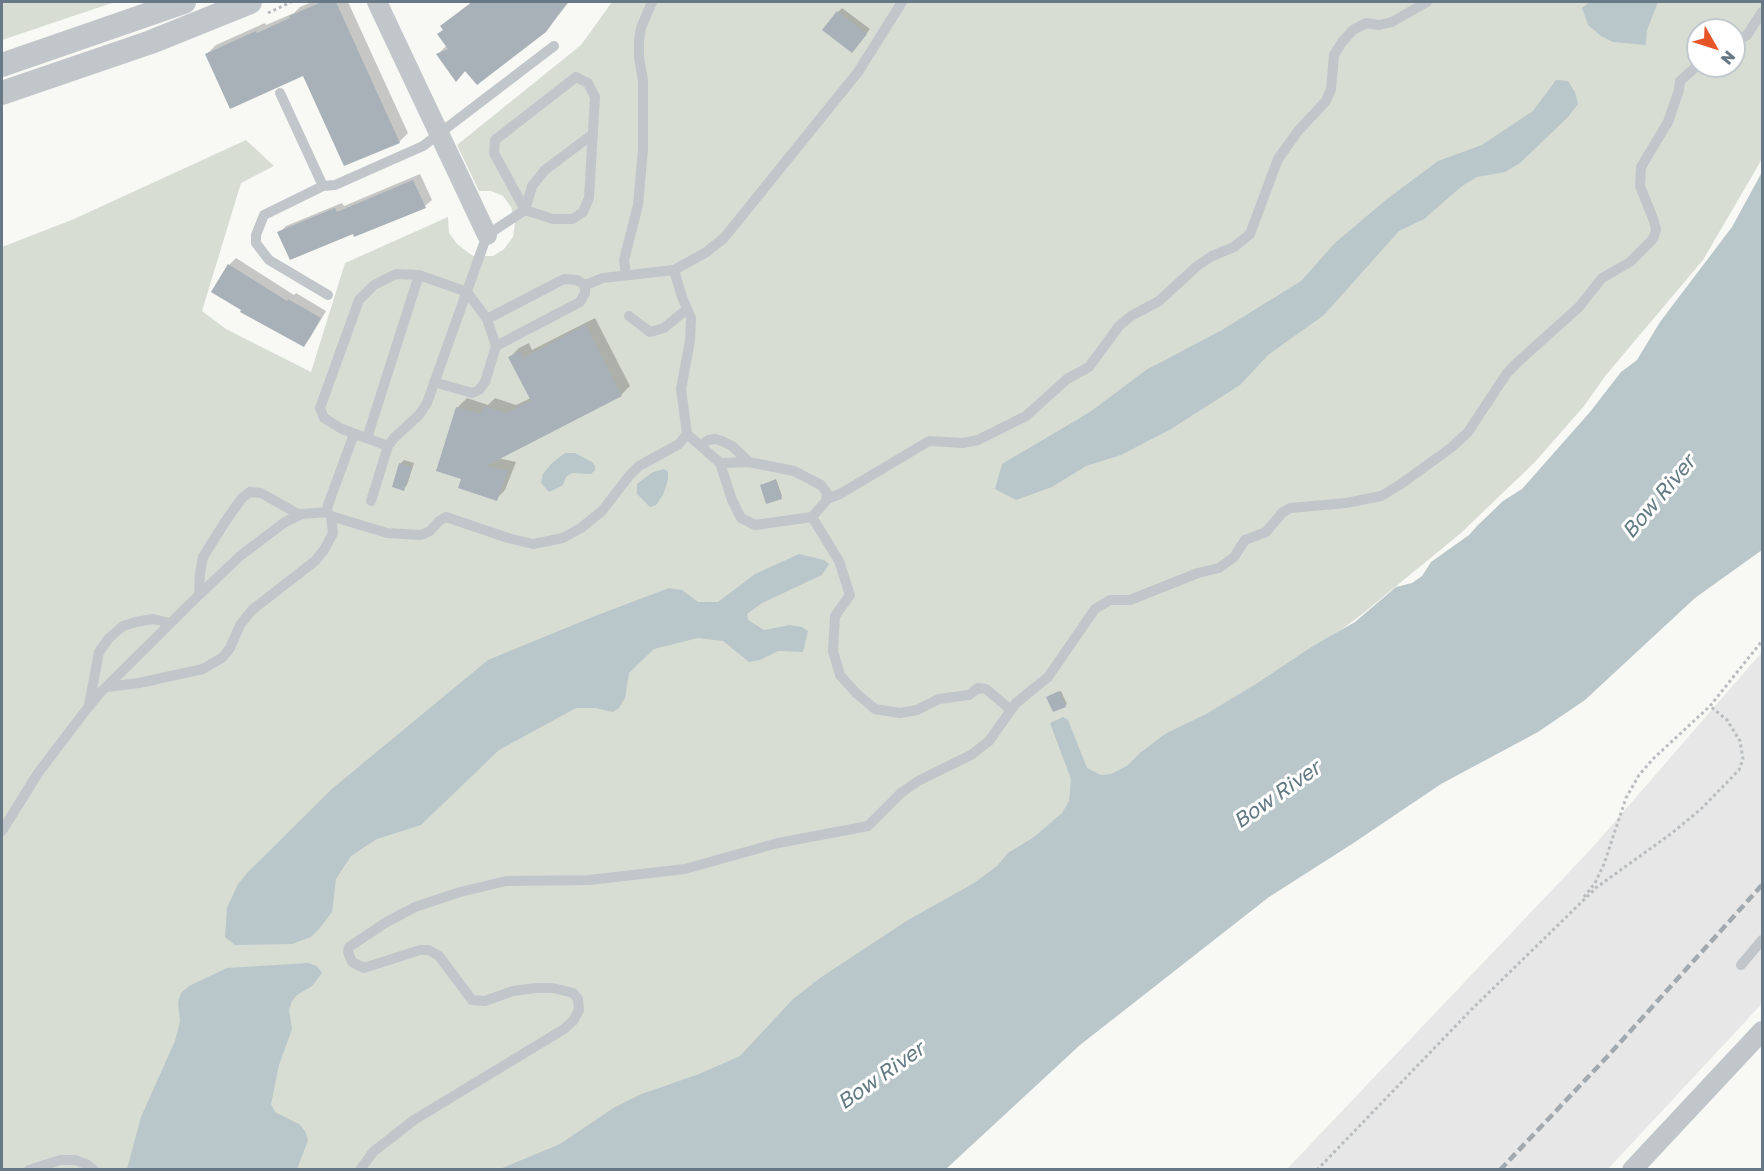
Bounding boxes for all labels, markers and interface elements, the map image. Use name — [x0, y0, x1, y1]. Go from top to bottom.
north arrow — [1686, 18, 1746, 78]
text: N — [1717, 47, 1740, 69]
water label: Bow River — [1617, 450, 1701, 544]
water label: Bow River — [1229, 756, 1325, 834]
water label: Bow River — [833, 1037, 929, 1115]

